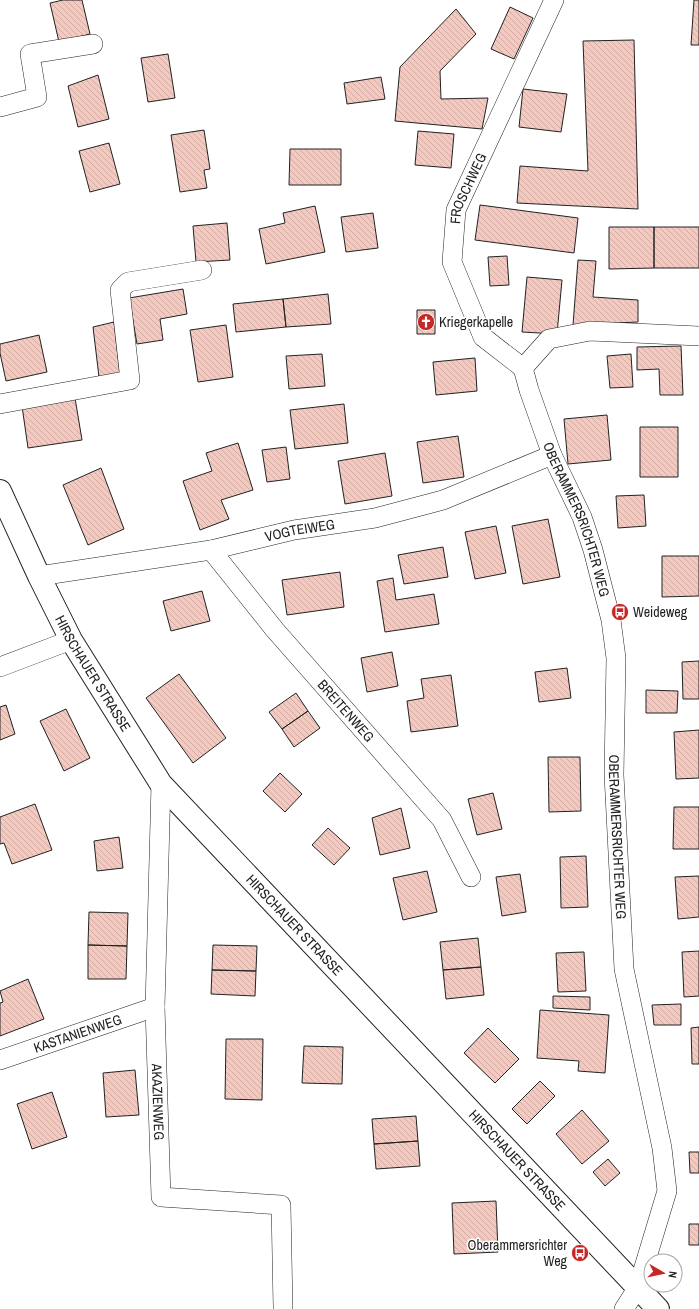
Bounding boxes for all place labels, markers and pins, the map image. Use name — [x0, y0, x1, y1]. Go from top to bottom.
church icon: Kriegerkapelle — [416, 312, 436, 332]
place label: Kriegerkapelle — [439, 313, 513, 331]
bus stop icon: Weideweg — [610, 602, 630, 622]
place label: Weideweg — [633, 603, 688, 621]
place label: Oberammersrichter Weg — [467, 1236, 568, 1270]
bus stop icon: Oberammersrichter Weg — [570, 1243, 590, 1263]

